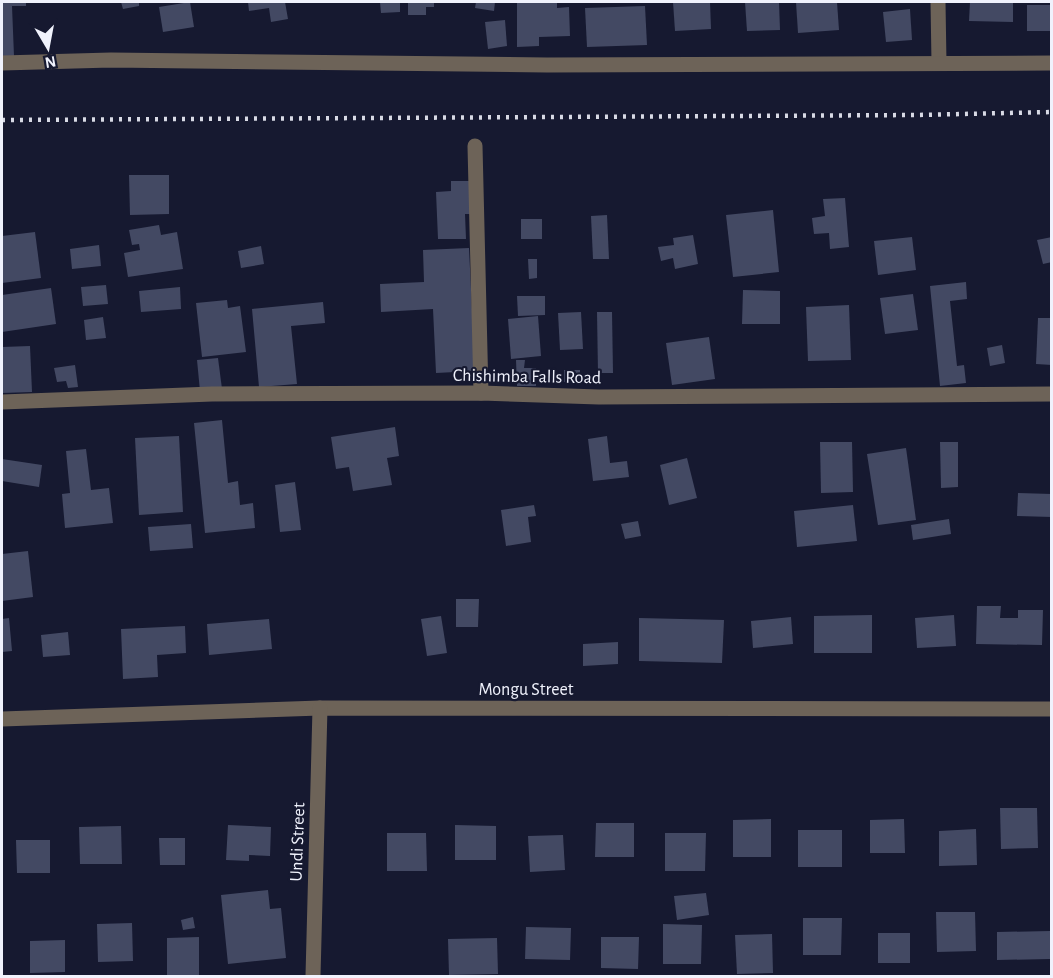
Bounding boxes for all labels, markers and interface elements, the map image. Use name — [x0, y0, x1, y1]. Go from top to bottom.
north arrow — [18, 18, 78, 78]
text: N — [44, 53, 57, 71]
street label: Chishimba Falls Road — [453, 367, 601, 387]
street label: Mongu Street — [478, 681, 574, 699]
street label: Undi Street — [288, 802, 308, 882]

